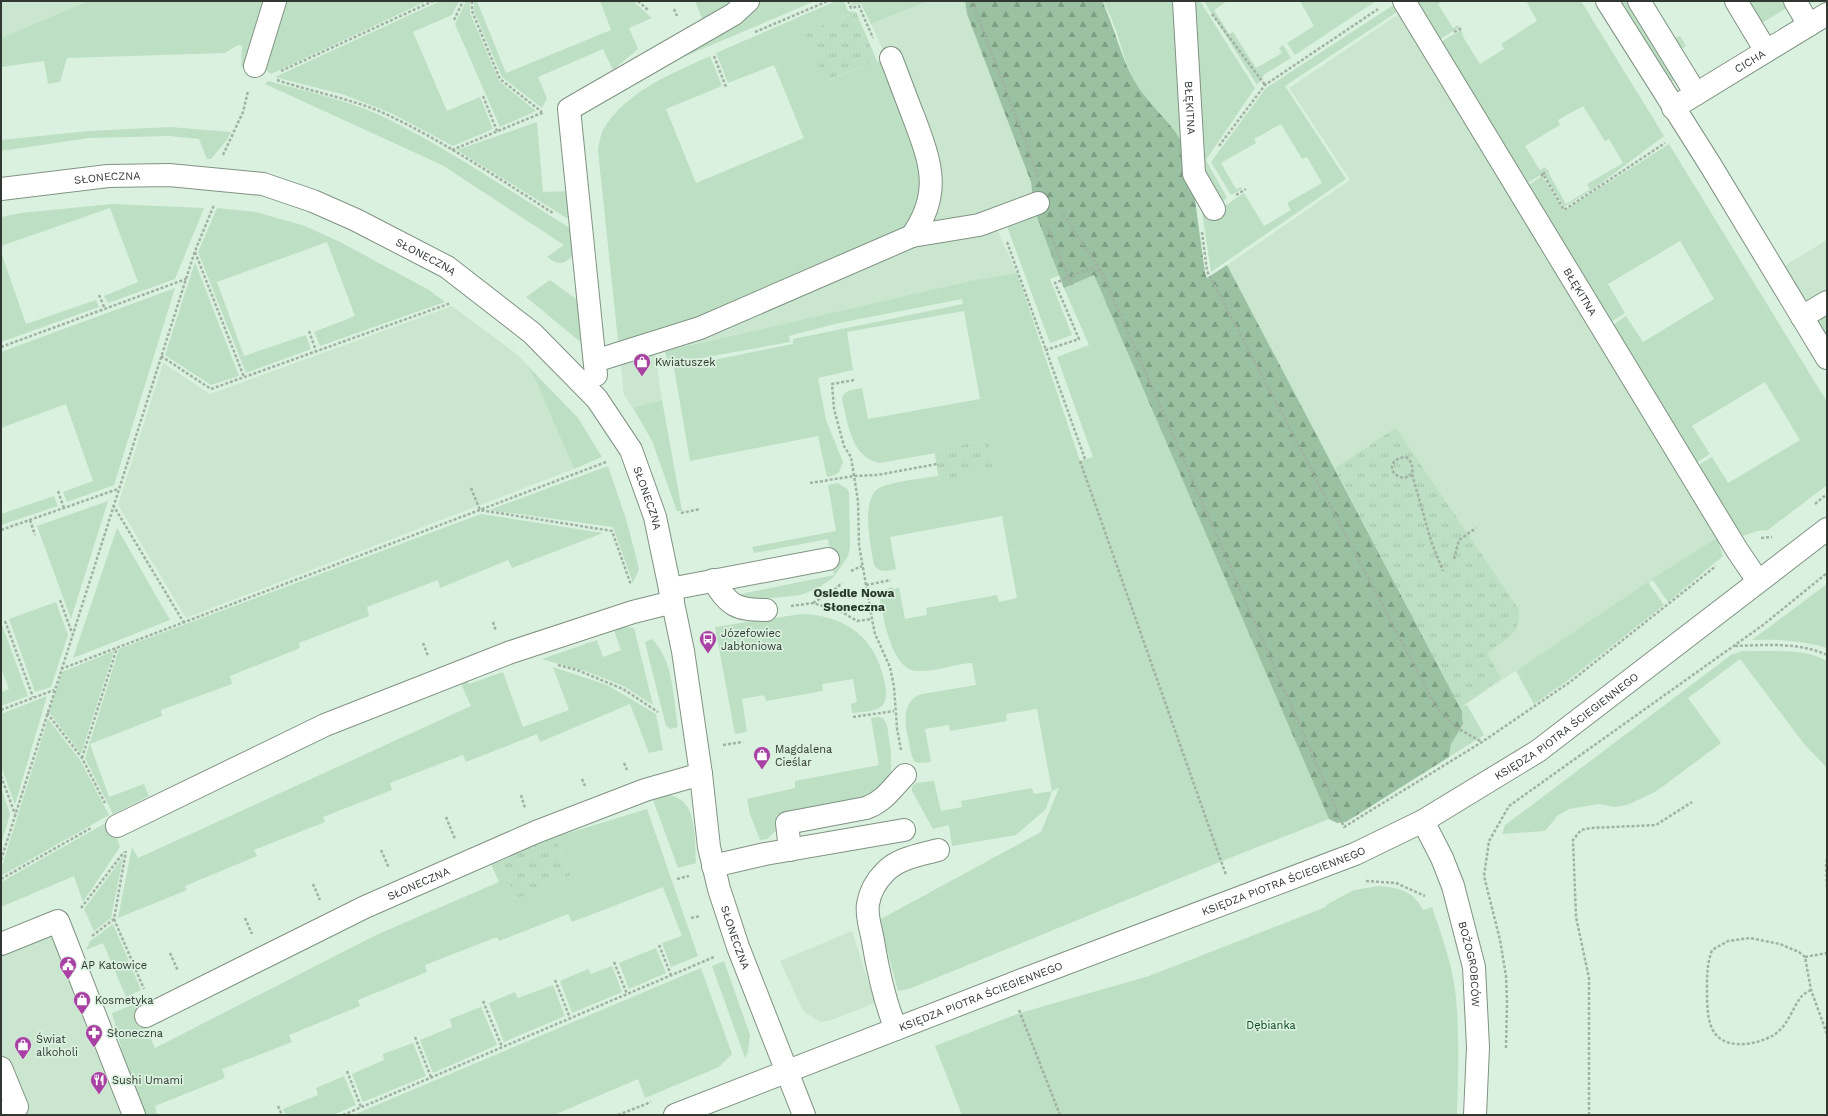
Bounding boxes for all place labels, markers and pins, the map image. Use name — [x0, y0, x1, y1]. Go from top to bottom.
shop icon: Kwiatuszek — [632, 352, 652, 377]
place label: Kwiatuszek — [655, 356, 715, 369]
place label: Józefowiec Jabłoniowa — [721, 627, 782, 653]
bus stop icon: Józefowiec Jabłoniowa — [698, 629, 718, 654]
place label: Magdalena Cieślar — [775, 743, 832, 769]
shop icon: Magdalena Cieślar — [752, 745, 772, 770]
public building icon: AP Katowice — [58, 955, 78, 980]
place label: AP Katowice — [81, 959, 147, 972]
shop icon: Kosmetyka — [72, 990, 92, 1015]
place label: Kosmetyka — [95, 994, 153, 1007]
pharmacy icon: Słoneczna — [84, 1023, 104, 1048]
place label: Słoneczna — [107, 1027, 163, 1040]
place label: Świat alkoholi — [36, 1032, 78, 1059]
shop icon: Świat alkoholi — [13, 1035, 33, 1060]
restaurant icon: Sushi Umami — [89, 1070, 109, 1095]
place label: Sushi Umami — [112, 1074, 183, 1087]

